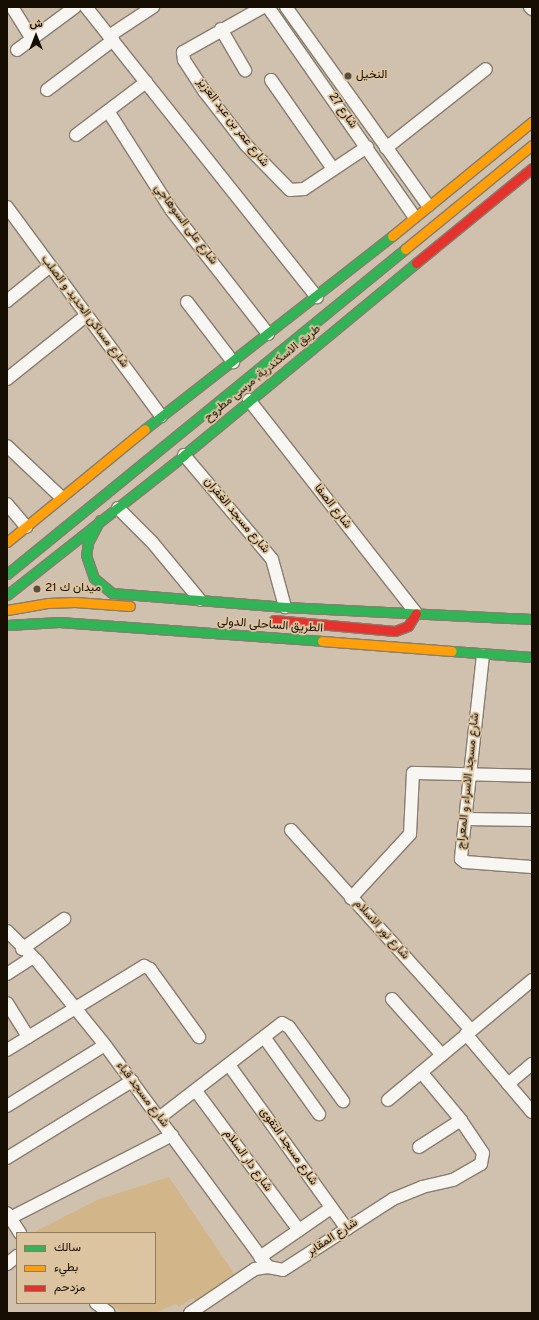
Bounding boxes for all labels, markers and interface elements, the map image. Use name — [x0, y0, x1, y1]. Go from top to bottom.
north arrow — [16, 16, 56, 56]
text: ش — [29, 17, 43, 31]
place label: النخيل — [356, 69, 387, 83]
marker: النخيل — [343, 71, 353, 81]
street label: شارع عمر بن عبد العزيز — [193, 76, 271, 170]
street label: شارع 27 — [325, 90, 359, 132]
street label: شارع على السوهاجي — [150, 182, 220, 268]
street label: شارع مساكن الحديد و الصلب — [37, 253, 131, 371]
street label: طريق الاسكندرية, مرسى مطروح — [202, 322, 324, 426]
street label: شارع مسجد الغفران — [200, 475, 272, 557]
street label: شارع الصفا — [310, 482, 354, 532]
place label: ميدان ك 21 — [45, 582, 101, 596]
marker: ميدان ك 21 — [32, 584, 42, 594]
street label: الطريق الساحلى الدولى — [217, 615, 323, 637]
street label: شارع مسجد الاسراء و المعراج — [455, 712, 483, 850]
street label: شارع نور الاسلام — [350, 897, 412, 963]
street label: شارع مسجد قباء — [113, 1059, 171, 1131]
street label: شارع مسجد التقوى — [256, 1105, 320, 1189]
street label: شارع دار السلام — [220, 1127, 274, 1195]
street label: شارع المقابر — [305, 1216, 361, 1260]
legend — [16, 1232, 156, 1304]
text: سالك — [54, 1240, 81, 1256]
text: بطيء — [54, 1260, 78, 1276]
text: مزدحم — [54, 1280, 85, 1296]

